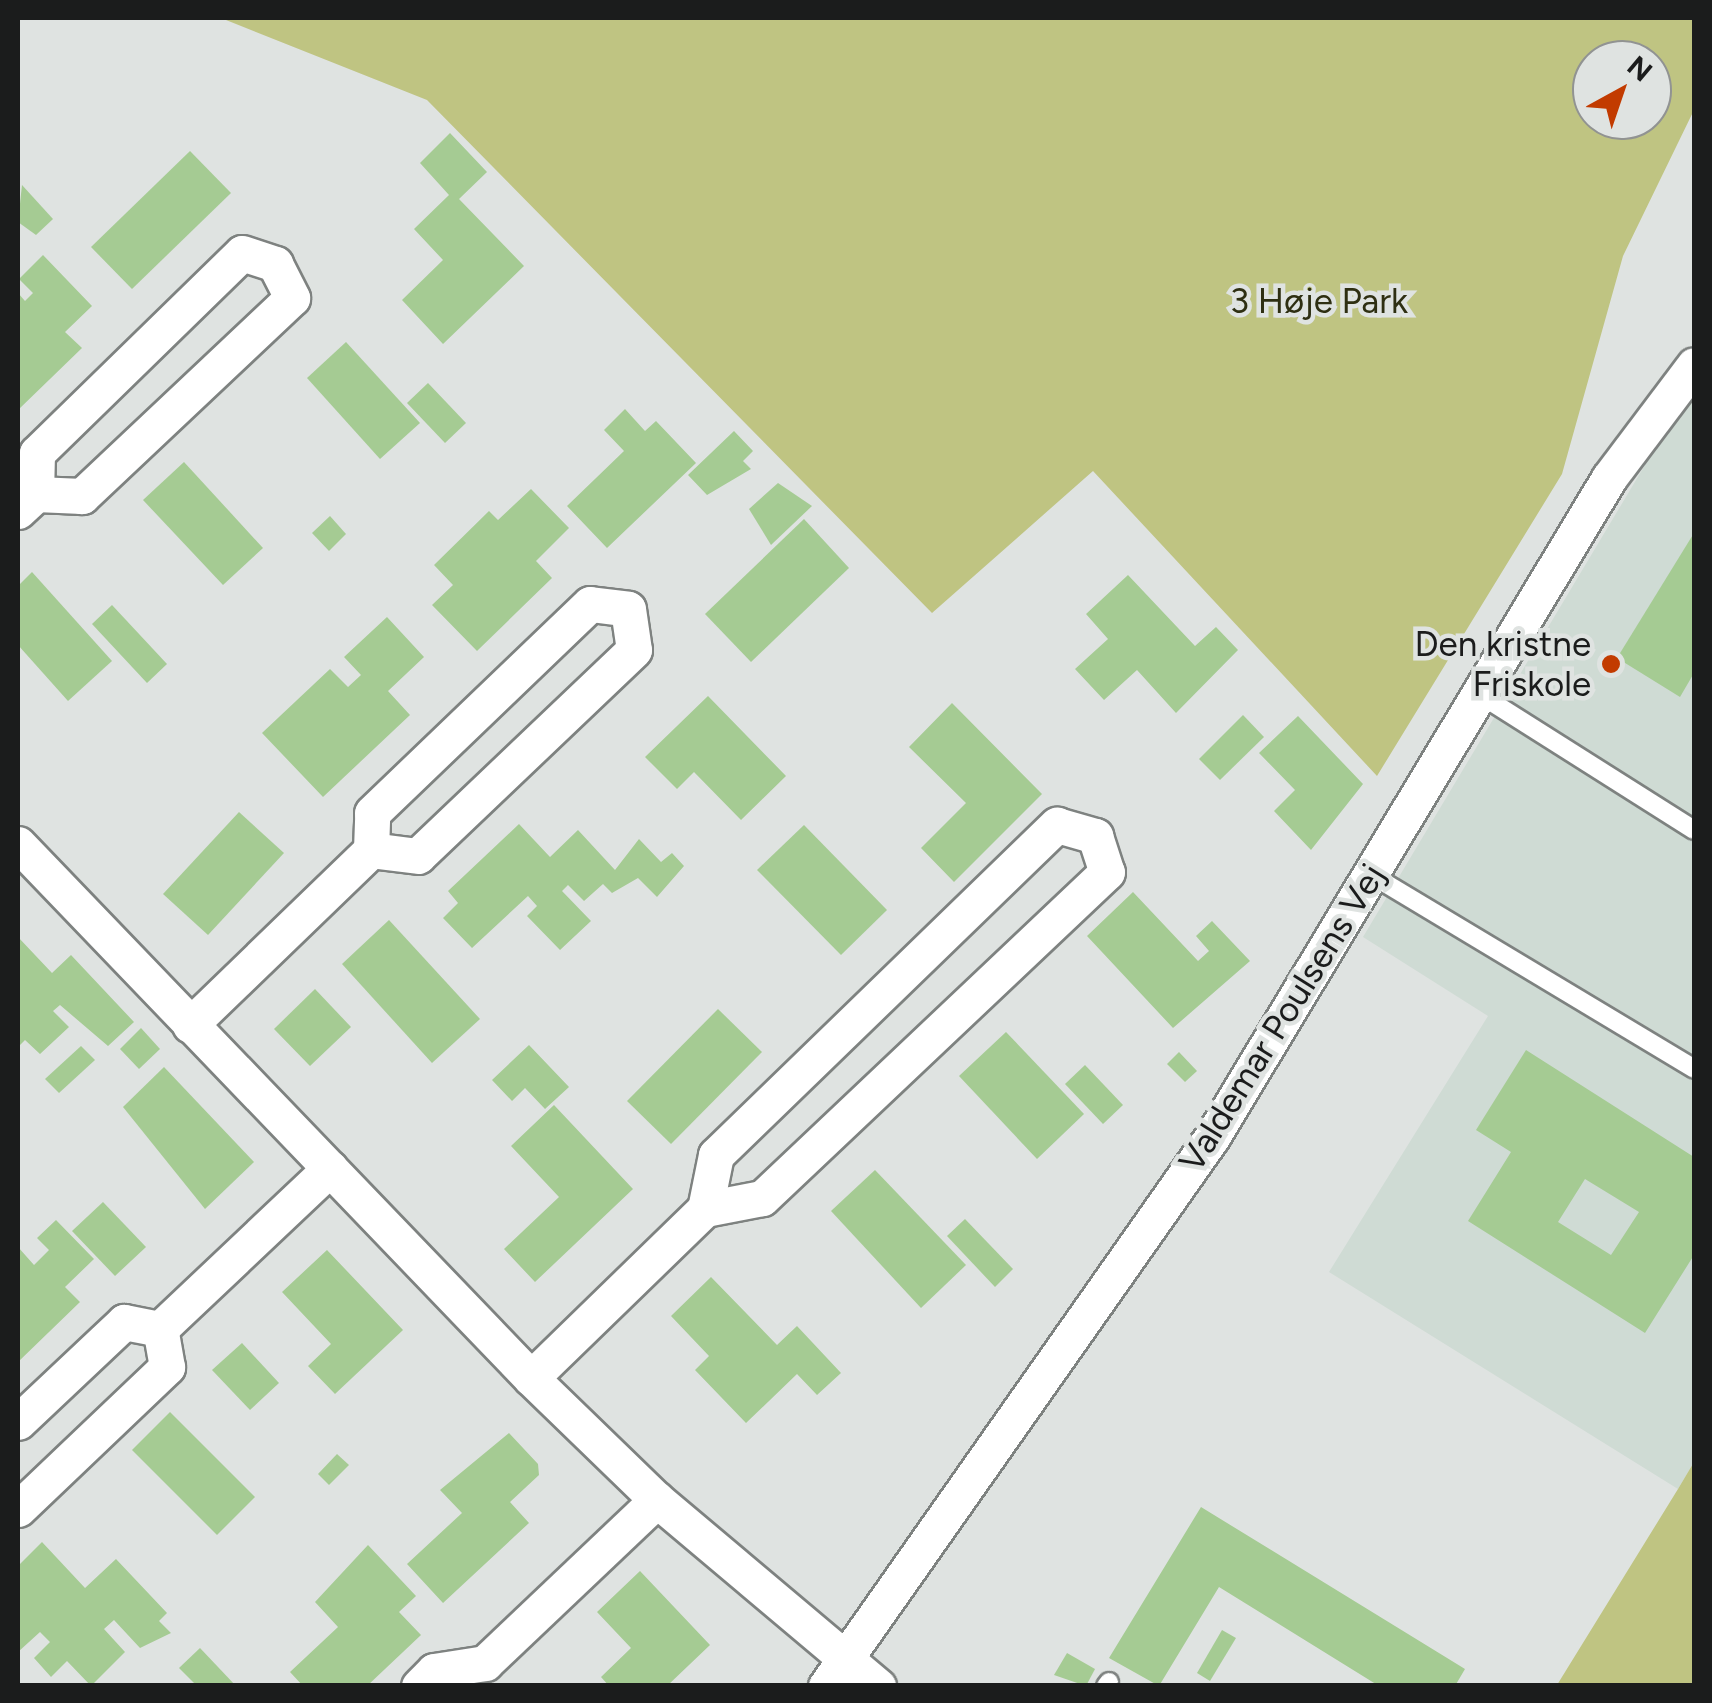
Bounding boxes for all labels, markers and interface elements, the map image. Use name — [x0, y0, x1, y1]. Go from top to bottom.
north arrow — [1572, 40, 1672, 140]
text: N — [1621, 49, 1659, 89]
park label: 3 Høje Park — [1230, 280, 1408, 322]
place label: Den kristne Friskole — [1415, 623, 1591, 705]
marker: Den kristne Friskole — [1600, 653, 1622, 675]
street label: Valdemar Poulsens Vej — [1170, 856, 1394, 1180]

